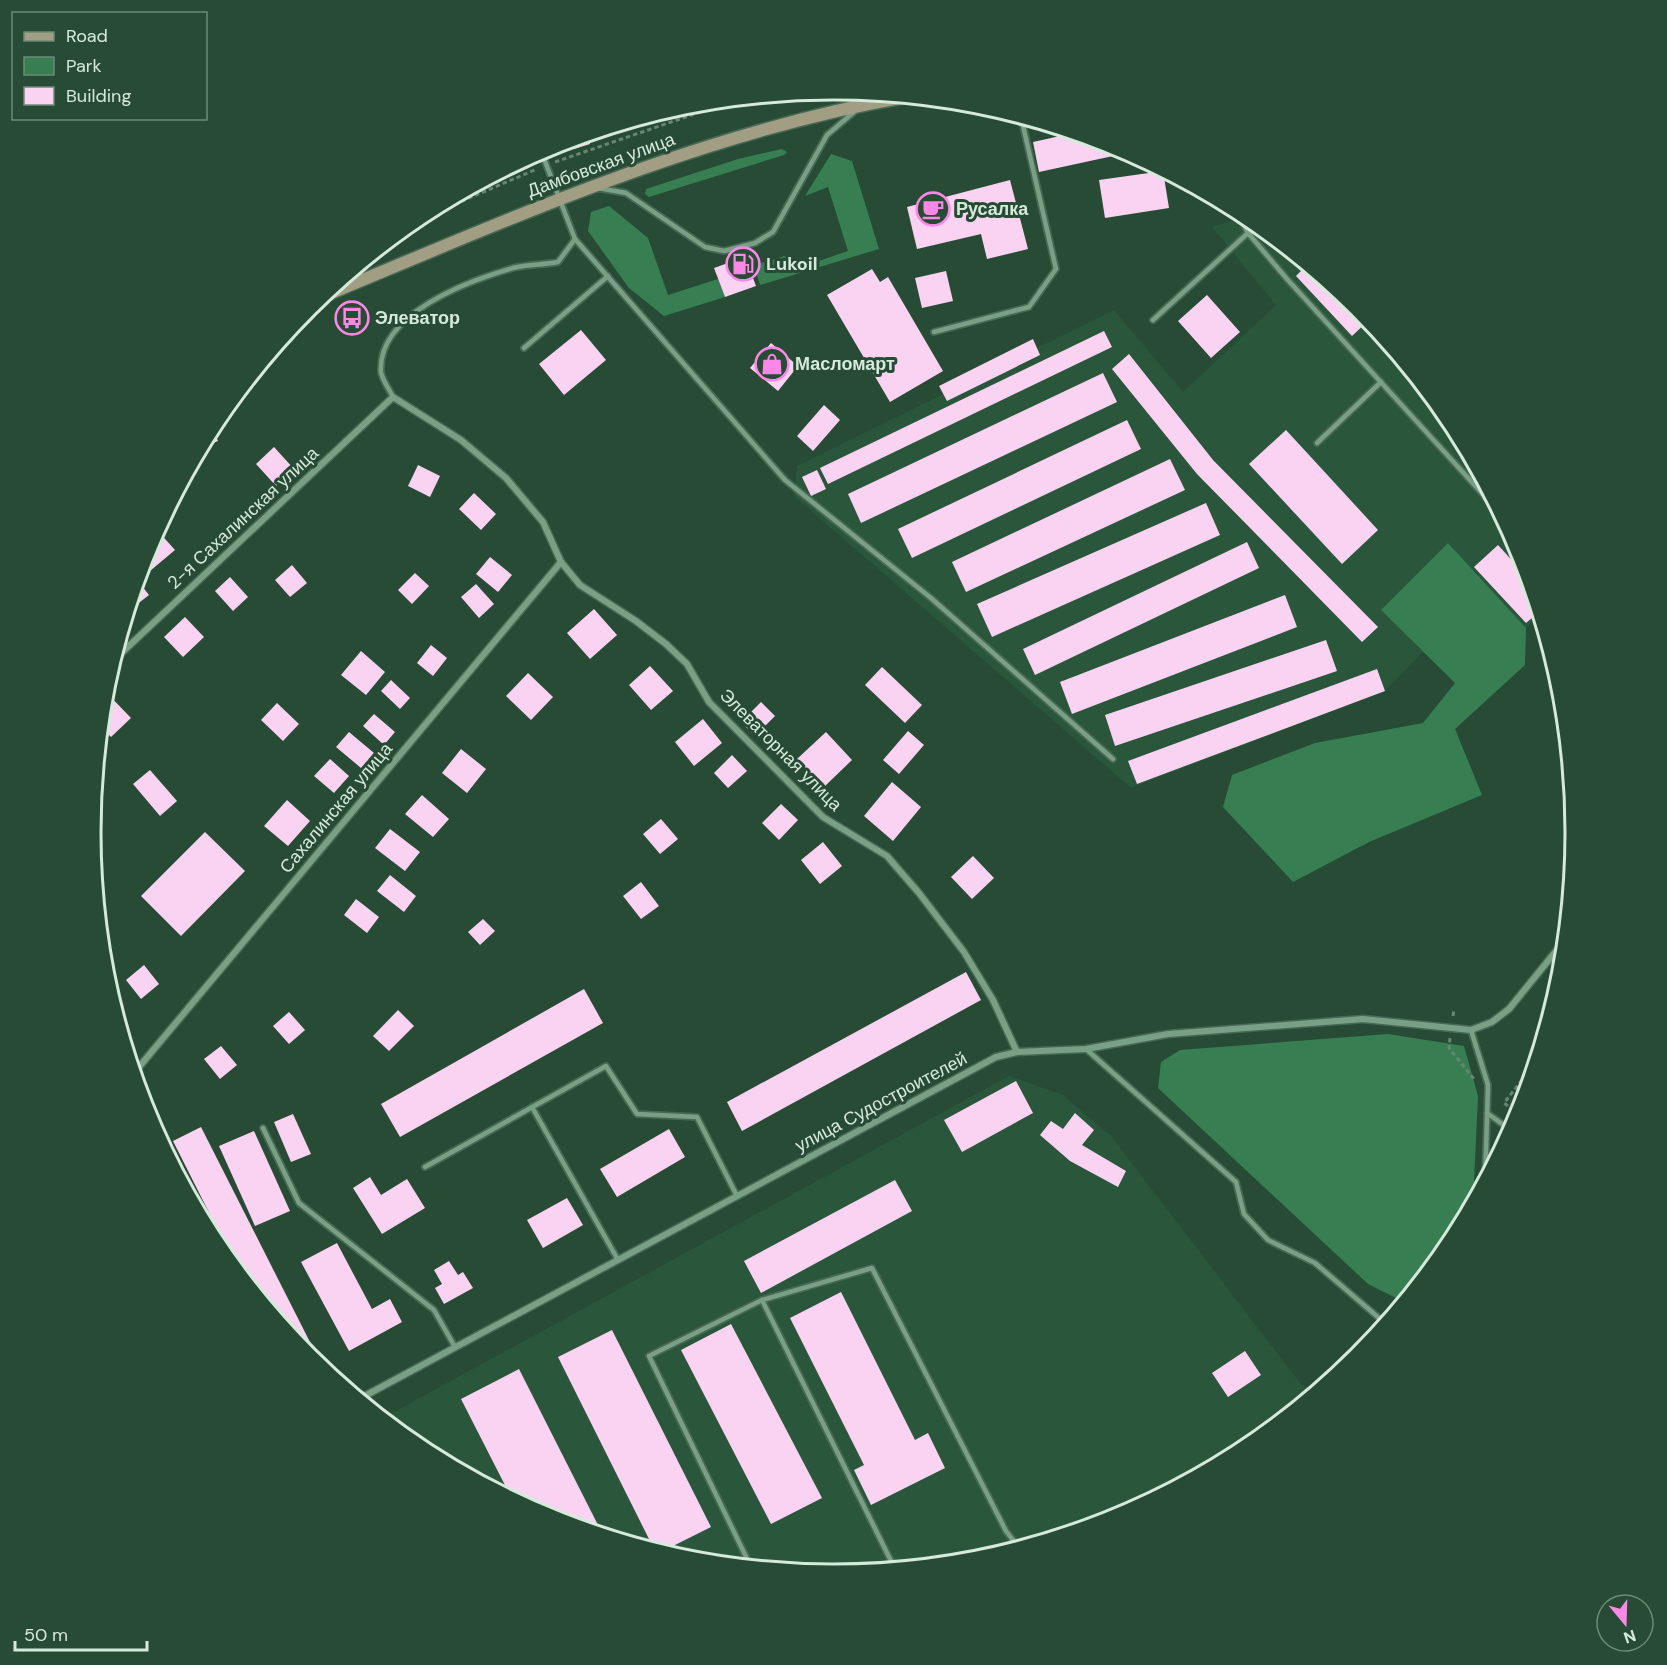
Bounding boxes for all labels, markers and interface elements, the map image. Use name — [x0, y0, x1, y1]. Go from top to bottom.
legend — [12, 12, 207, 120]
text: Road — [66, 24, 108, 48]
text: Park — [66, 54, 102, 78]
text: Building — [66, 84, 131, 108]
street label: Дамбовская улица — [524, 127, 679, 203]
cafe icon: Русалка — [915, 191, 951, 227]
place label: Русалка — [956, 197, 1029, 221]
fuel station icon: Lukoil — [725, 246, 761, 282]
place label: Lukoil — [766, 252, 818, 276]
bus stop icon: Элеватор — [334, 300, 370, 336]
place label: Элеватор — [375, 306, 460, 330]
shop icon: Масломарт — [754, 346, 790, 382]
place label: Масломарт — [795, 352, 895, 376]
street label: 2-я Сахалинская улица — [162, 441, 324, 594]
street label: Элеваторная улица — [715, 684, 848, 817]
street label: Сахалинская улица — [274, 737, 398, 878]
street label: улица Судостроителей — [791, 1046, 971, 1158]
north arrow — [1595, 1593, 1655, 1653]
scale bar — [15, 1614, 147, 1652]
text: 50 m — [24, 1623, 68, 1647]
text: N — [1621, 1625, 1639, 1649]

